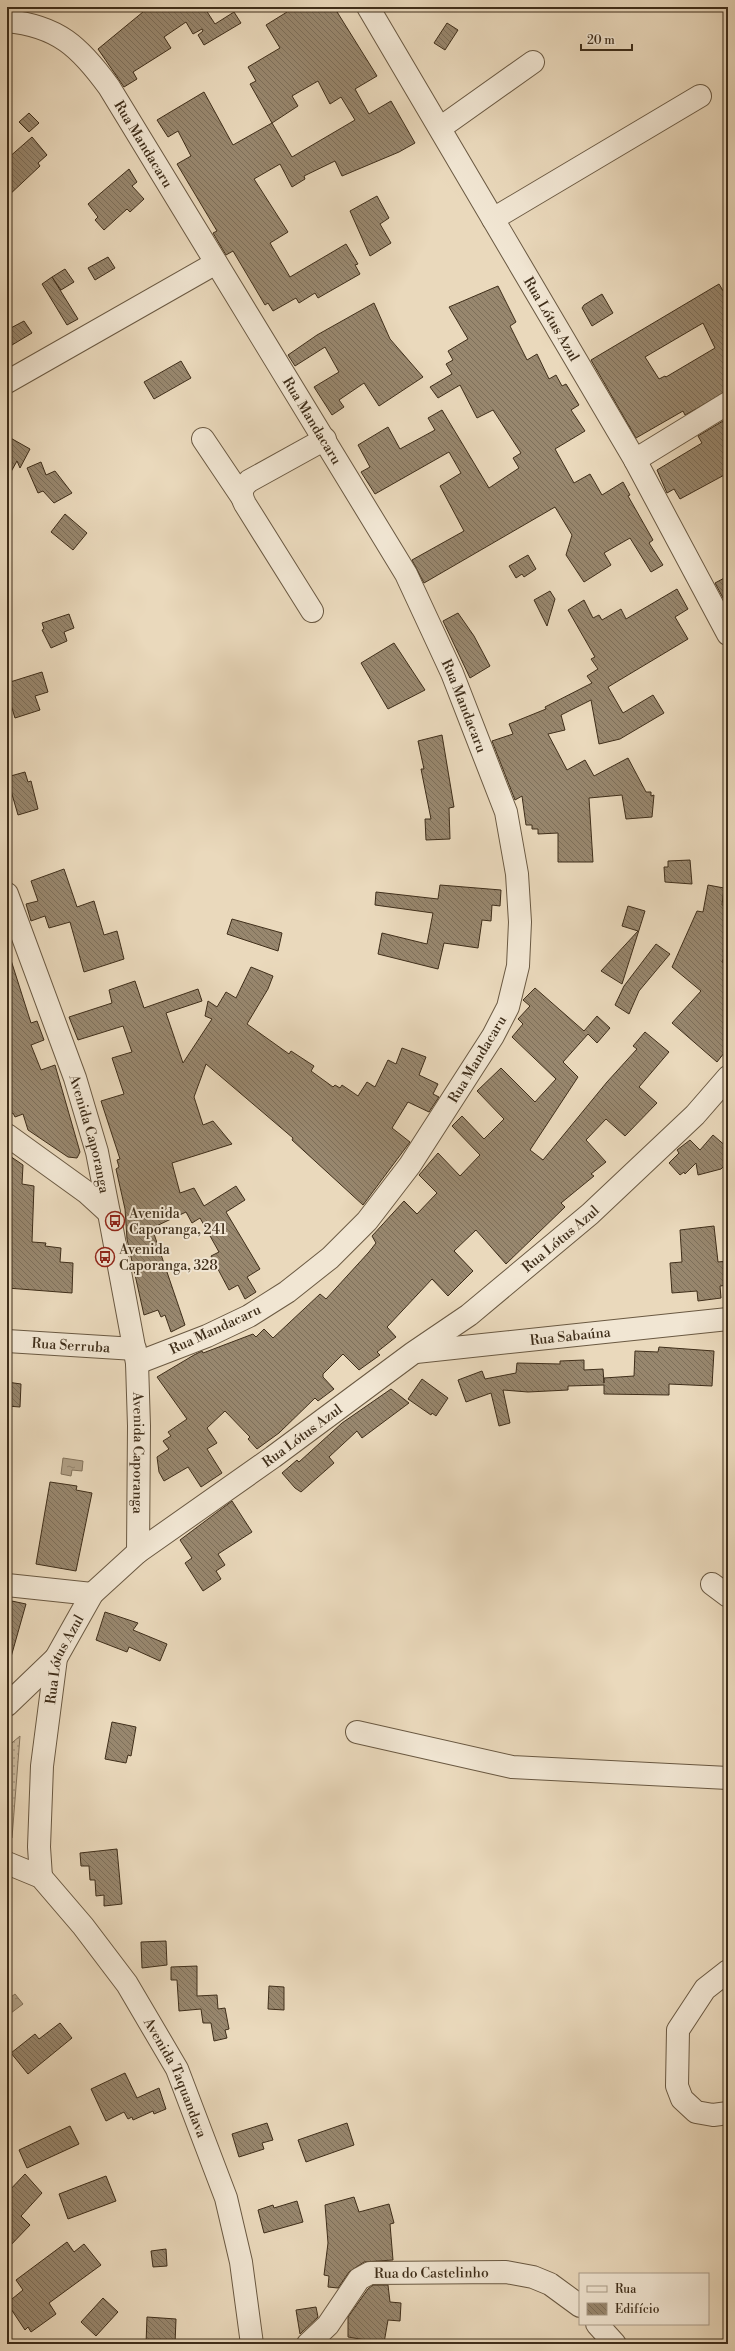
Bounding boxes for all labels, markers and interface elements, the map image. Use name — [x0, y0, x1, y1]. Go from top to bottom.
scale bar — [581, 26, 632, 52]
text: 20 m — [587, 33, 615, 48]
street label: Rua Mandacaru — [109, 97, 176, 191]
street label: Rua Lótus Azul — [519, 274, 583, 365]
street label: Rua Mandacaru — [278, 374, 345, 468]
street label: Rua Mandacaru — [437, 656, 490, 756]
street label: Rua Mandacaru — [445, 1012, 511, 1107]
street label: Avenida Caporanga — [64, 1072, 113, 1196]
street label: Rua Lótus Azul — [519, 1202, 603, 1277]
place label: Avenida Caporanga, 241 — [128, 1205, 226, 1239]
bus stop icon: Avenida Caporanga, 241 — [104, 1210, 126, 1232]
place label: Avenida Caporanga, 328 — [118, 1241, 218, 1275]
bus stop icon: Avenida Caporanga, 328 — [94, 1246, 116, 1268]
street label: Rua Mandacaru — [167, 1301, 264, 1359]
street label: Rua Sabaúna — [529, 1323, 613, 1350]
street label: Rua Serruba — [31, 1335, 112, 1357]
street label: Avenida Caporanga — [128, 1391, 147, 1515]
street label: Rua Lótus Azul — [259, 1401, 346, 1472]
street label: Rua Lótus Azul — [42, 1612, 89, 1706]
street label: Avenida Taquandava — [138, 2014, 211, 2141]
street label: Rua do Castelinho — [374, 2264, 489, 2283]
legend — [579, 2273, 709, 2325]
text: Rua — [615, 2282, 637, 2297]
text: Edifício — [615, 2302, 660, 2317]

